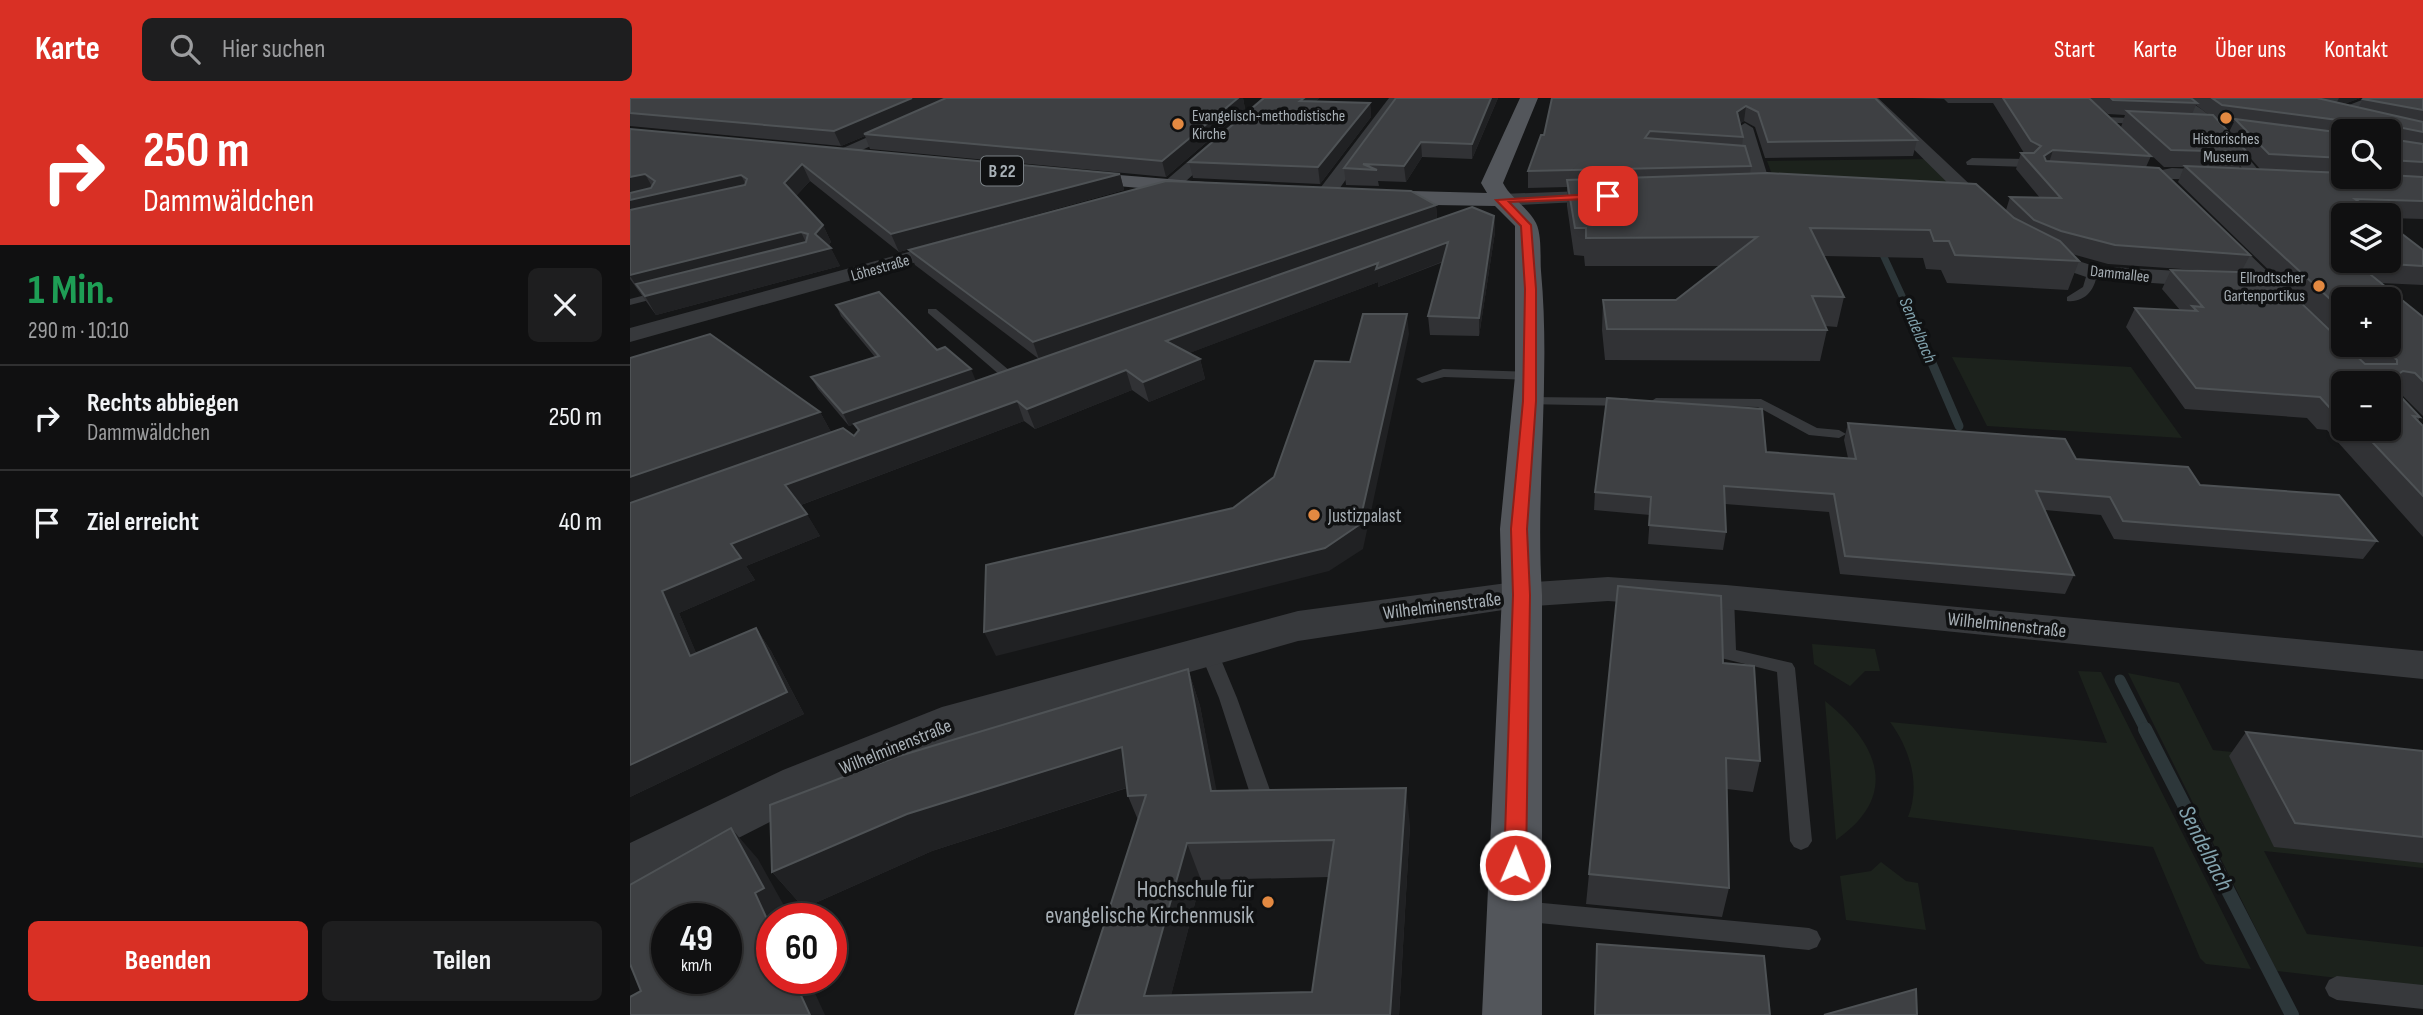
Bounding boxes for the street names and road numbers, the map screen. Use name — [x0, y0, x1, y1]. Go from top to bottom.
road number: B 22 — [981, 156, 1023, 186]
street label: Löhestraße — [849, 251, 912, 286]
street label: Dammallee — [2089, 262, 2150, 287]
street label: Wilhelminenstraße — [1382, 588, 1503, 625]
street label: Wilhelminenstraße — [1946, 608, 2067, 643]
street label: Wilhelminenstraße — [836, 714, 955, 780]

